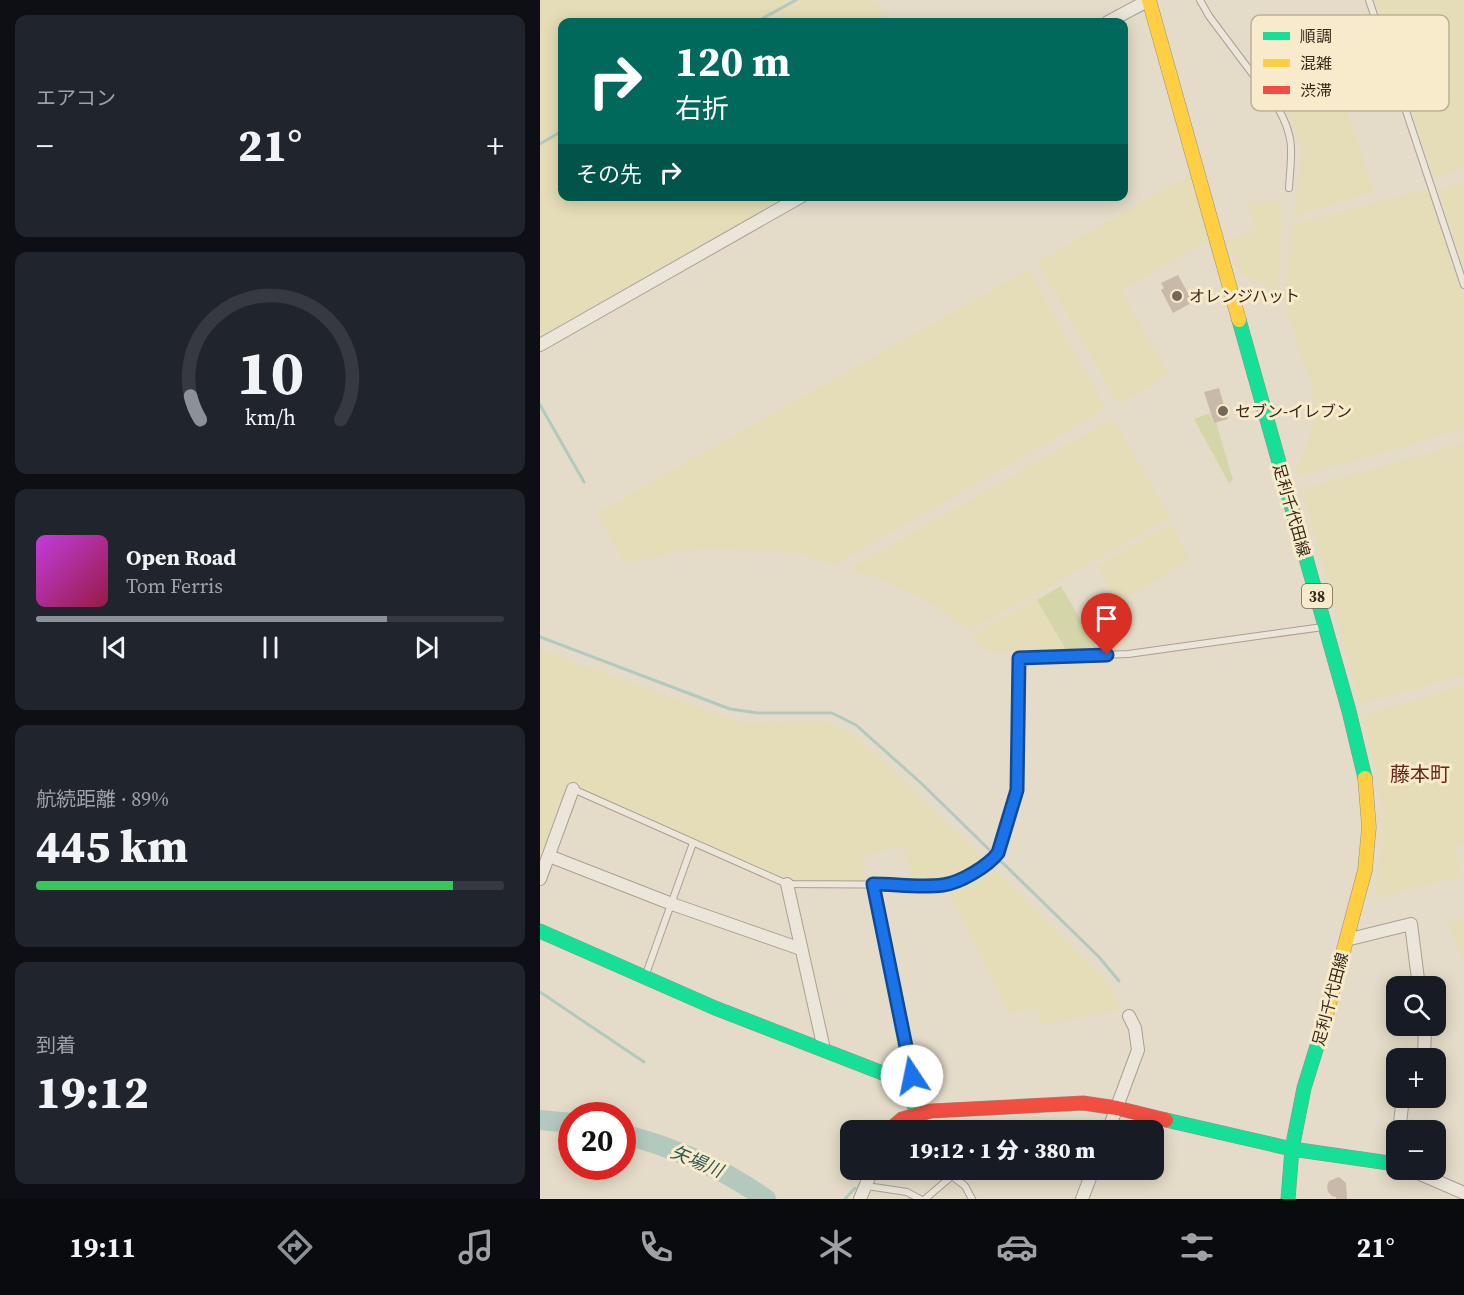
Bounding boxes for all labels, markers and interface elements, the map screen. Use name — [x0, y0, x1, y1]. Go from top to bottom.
legend — [1251, 15, 1449, 111]
text: 順調 — [1300, 25, 1332, 47]
text: 120 m — [675, 32, 790, 90]
icon: right — [576, 42, 654, 120]
text: 混雑 — [1300, 52, 1332, 74]
text: 渋滞 — [1300, 79, 1332, 101]
text: エアコン — [36, 84, 116, 112]
text: 右折 — [675, 90, 729, 127]
text: 21° — [238, 114, 302, 176]
text: − — [36, 123, 54, 168]
text: + — [486, 123, 504, 168]
icon: right — [654, 156, 687, 189]
text: その先 — [576, 159, 642, 189]
place label: オレンジハット — [1189, 285, 1300, 307]
marker: オレンジハット — [1170, 289, 1184, 303]
text: 10 — [236, 329, 304, 415]
place label: セブン-イレブン — [1235, 400, 1352, 422]
text: km/h — [244, 403, 296, 432]
marker: セブン-イレブン — [1216, 404, 1230, 418]
street label: 足利千代田線 — [1268, 461, 1316, 559]
text: Open Road — [126, 542, 236, 572]
text: Tom Ferris — [126, 572, 223, 600]
road number: 38 — [1302, 584, 1332, 608]
pin — [1081, 593, 1132, 655]
icon: arrive — [1090, 602, 1123, 635]
icon: previous — [98, 631, 131, 664]
icon: pause — [254, 631, 287, 664]
icon: next — [410, 631, 443, 664]
district label: 藤本町 — [1390, 760, 1450, 788]
text: 航続距離 · 89% — [36, 785, 169, 813]
text: 445 km — [36, 815, 188, 877]
street label: 足利千代田線 — [1307, 950, 1353, 1048]
map controls — [1386, 976, 1446, 1180]
button: search — [1386, 976, 1446, 1036]
text: 到着 — [36, 1031, 76, 1059]
position arrow — [880, 1044, 944, 1108]
button: + — [1386, 1048, 1446, 1108]
text: 19:12 — [36, 1061, 149, 1123]
speed limit sign: 20 — [558, 1102, 636, 1180]
button: − — [1386, 1120, 1446, 1180]
text: 19:12 · 1 分 · 380 m — [909, 1135, 1095, 1165]
water label: 矢場川 — [667, 1139, 729, 1184]
icon: directions — [274, 1226, 316, 1268]
icon: music — [455, 1226, 497, 1268]
icon: phone — [635, 1226, 677, 1268]
icon: climate — [815, 1226, 857, 1268]
icon: car — [996, 1226, 1038, 1268]
icon: filters — [1176, 1226, 1218, 1268]
text: 19:11 — [69, 1229, 136, 1266]
text: 21° — [1357, 1229, 1395, 1266]

